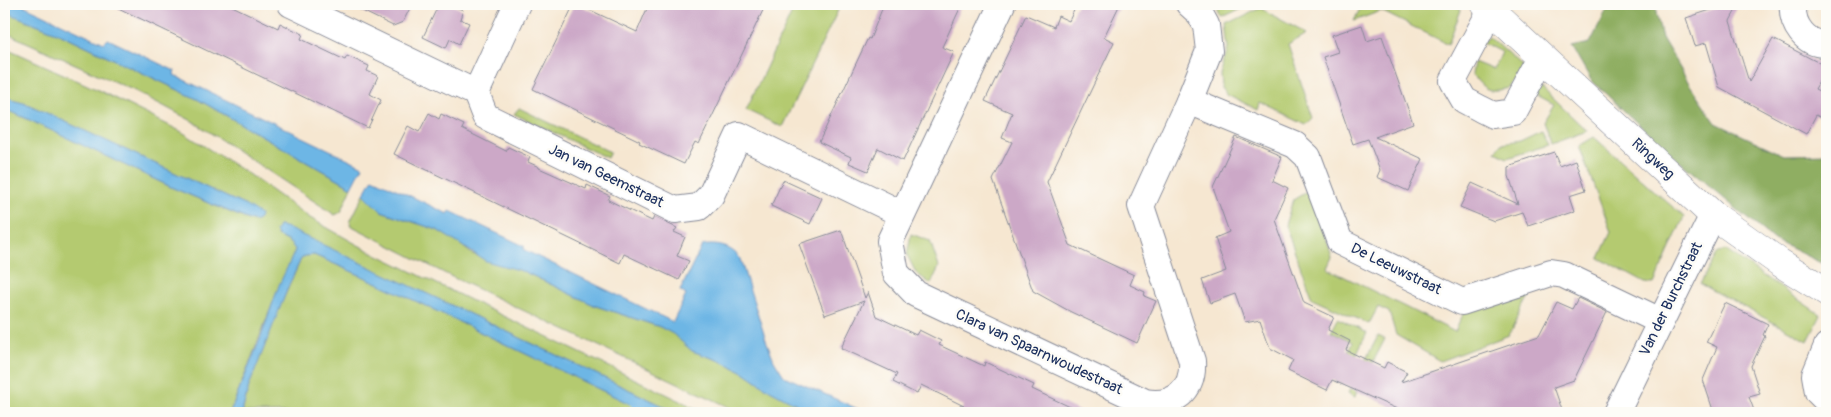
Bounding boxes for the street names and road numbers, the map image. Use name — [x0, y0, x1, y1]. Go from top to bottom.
street label: Ringweg — [1627, 134, 1679, 184]
street label: Jan van Geemstraat — [545, 140, 668, 213]
street label: Van der Burchstraat — [1635, 238, 1707, 359]
street label: De Leeuwstraat — [1348, 239, 1445, 300]
street label: Clara van Spaarnwoudestraat — [952, 305, 1126, 400]

